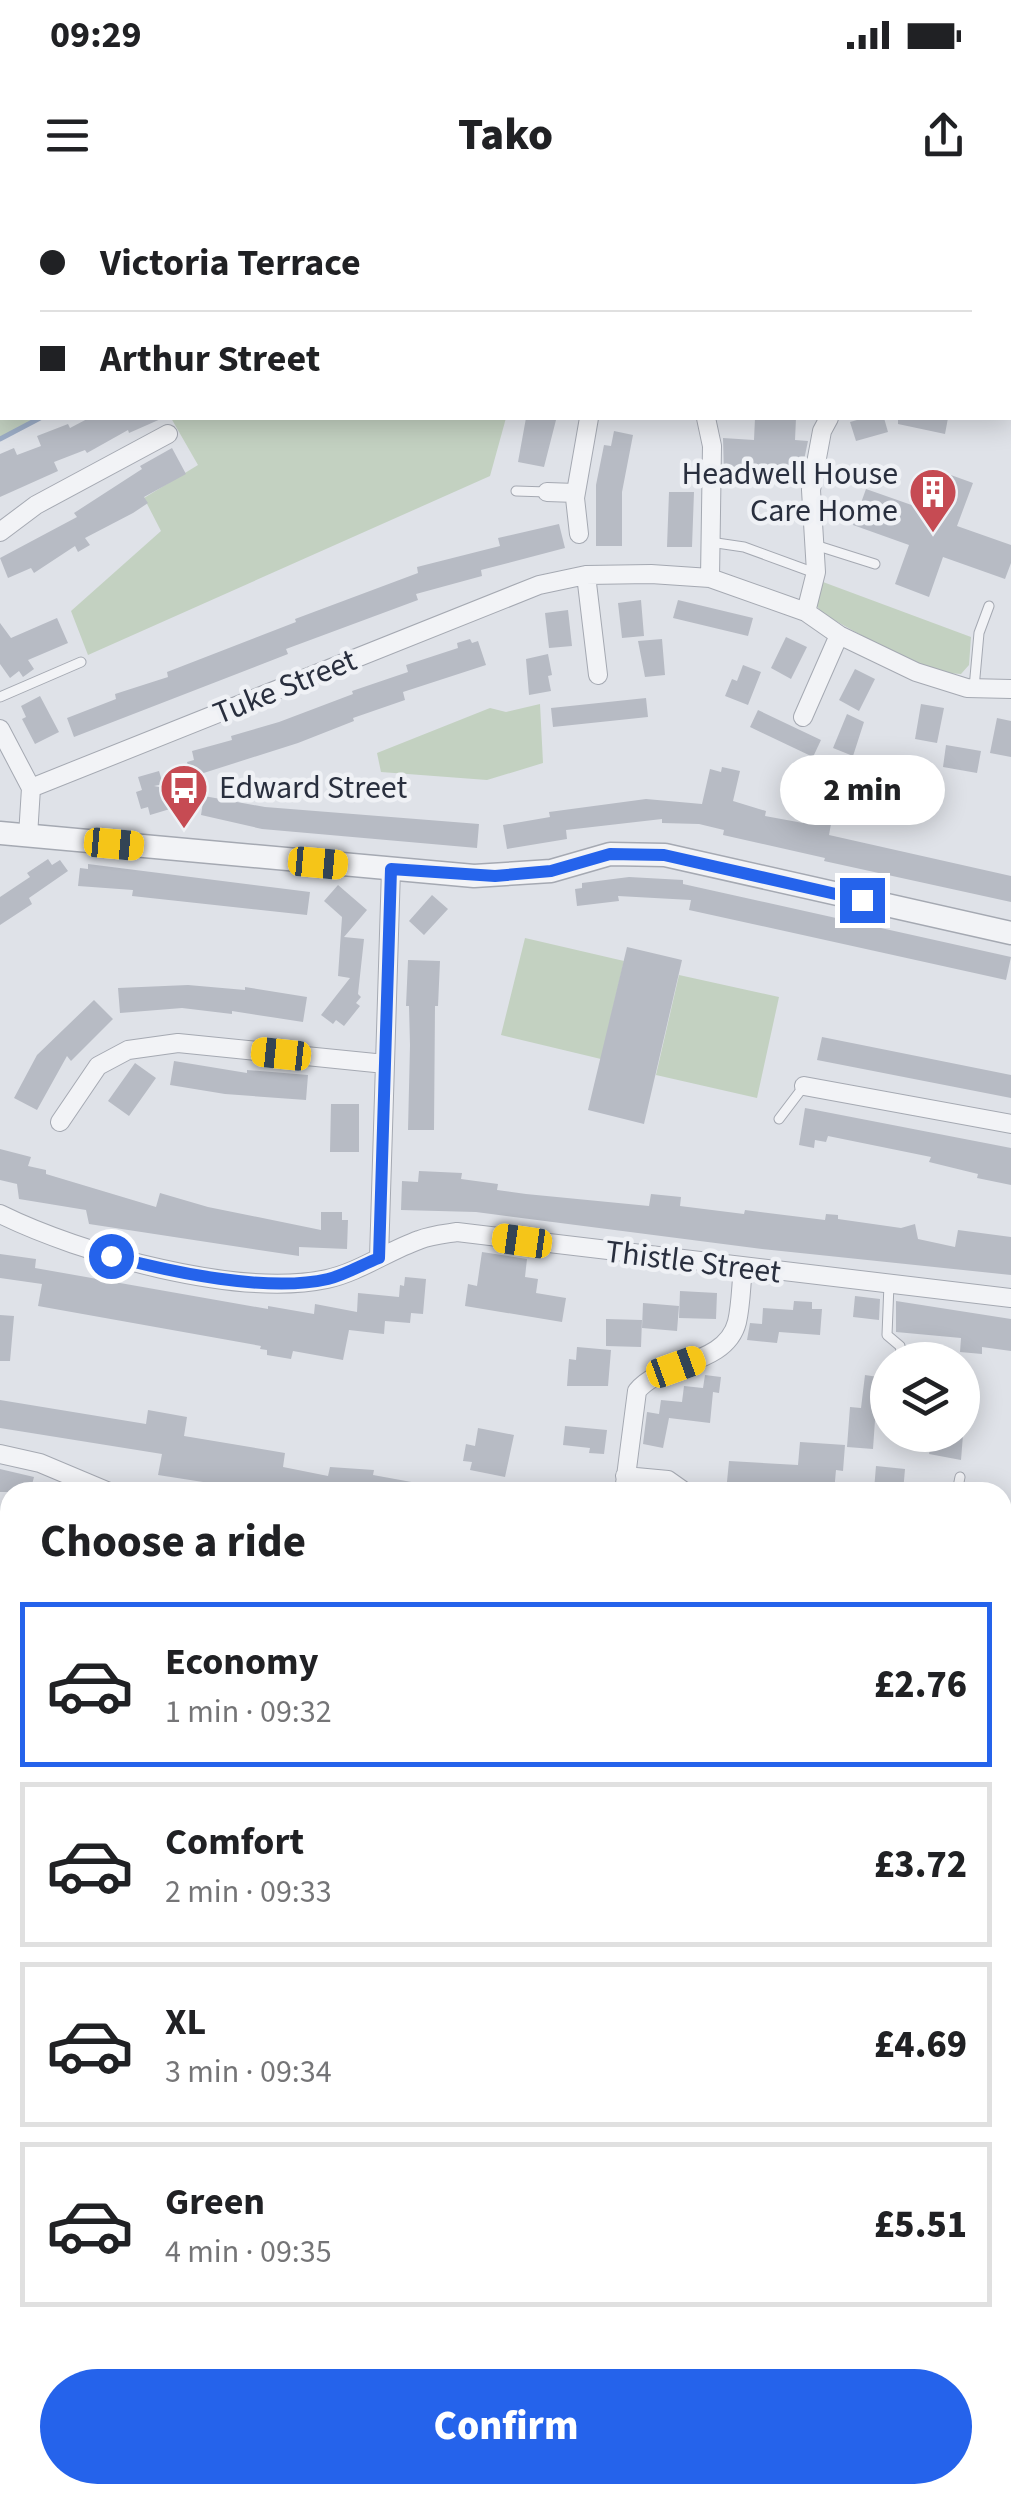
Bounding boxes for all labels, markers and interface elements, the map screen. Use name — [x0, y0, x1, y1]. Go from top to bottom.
text: 09:29 — [50, 8, 142, 62]
text: Tako — [458, 103, 553, 167]
icon: menu — [40, 108, 95, 163]
icon: share — [916, 108, 971, 163]
text: Victoria Terrace — [100, 236, 361, 290]
text: Arthur Street — [100, 332, 320, 386]
place label: Headwell House Care Home — [681, 451, 898, 534]
building icon: Headwell House Care Home — [907, 466, 959, 534]
street label: Tuke Street — [206, 637, 364, 737]
callout: 2 min — [780, 755, 944, 825]
bus stop icon: Edward Street — [158, 762, 210, 830]
place label: Edward Street — [219, 765, 407, 811]
text: 2 min — [823, 767, 902, 813]
car — [83, 826, 145, 862]
car — [287, 845, 349, 881]
route end — [840, 878, 885, 923]
car — [250, 1036, 312, 1072]
car — [490, 1222, 554, 1260]
street label: Thistle Street — [603, 1228, 784, 1296]
route start — [89, 1234, 134, 1279]
map controls — [870, 1342, 980, 1452]
button: layers — [870, 1342, 980, 1452]
car — [643, 1343, 709, 1391]
text: Choose a ride — [40, 1510, 306, 1574]
text: Economy — [165, 1635, 318, 1689]
icon: car — [45, 1640, 135, 1730]
text: £2.76 — [874, 1658, 967, 1712]
text: 1 min · 09:32 — [165, 1689, 332, 1735]
text: Comfort — [165, 1815, 304, 1869]
icon: car — [45, 1820, 135, 1910]
text: £3.72 — [874, 1838, 967, 1892]
text: 2 min · 09:33 — [165, 1869, 332, 1915]
text: XL — [165, 1995, 206, 2049]
icon: car — [45, 2000, 135, 2090]
text: £4.69 — [874, 2018, 967, 2072]
text: 3 min · 09:34 — [165, 2049, 332, 2095]
text: Green — [165, 2175, 265, 2229]
icon: car — [45, 2180, 135, 2270]
text: £5.51 — [874, 2198, 967, 2252]
text: 4 min · 09:35 — [165, 2229, 332, 2275]
button: Confirm — [40, 2369, 972, 2484]

